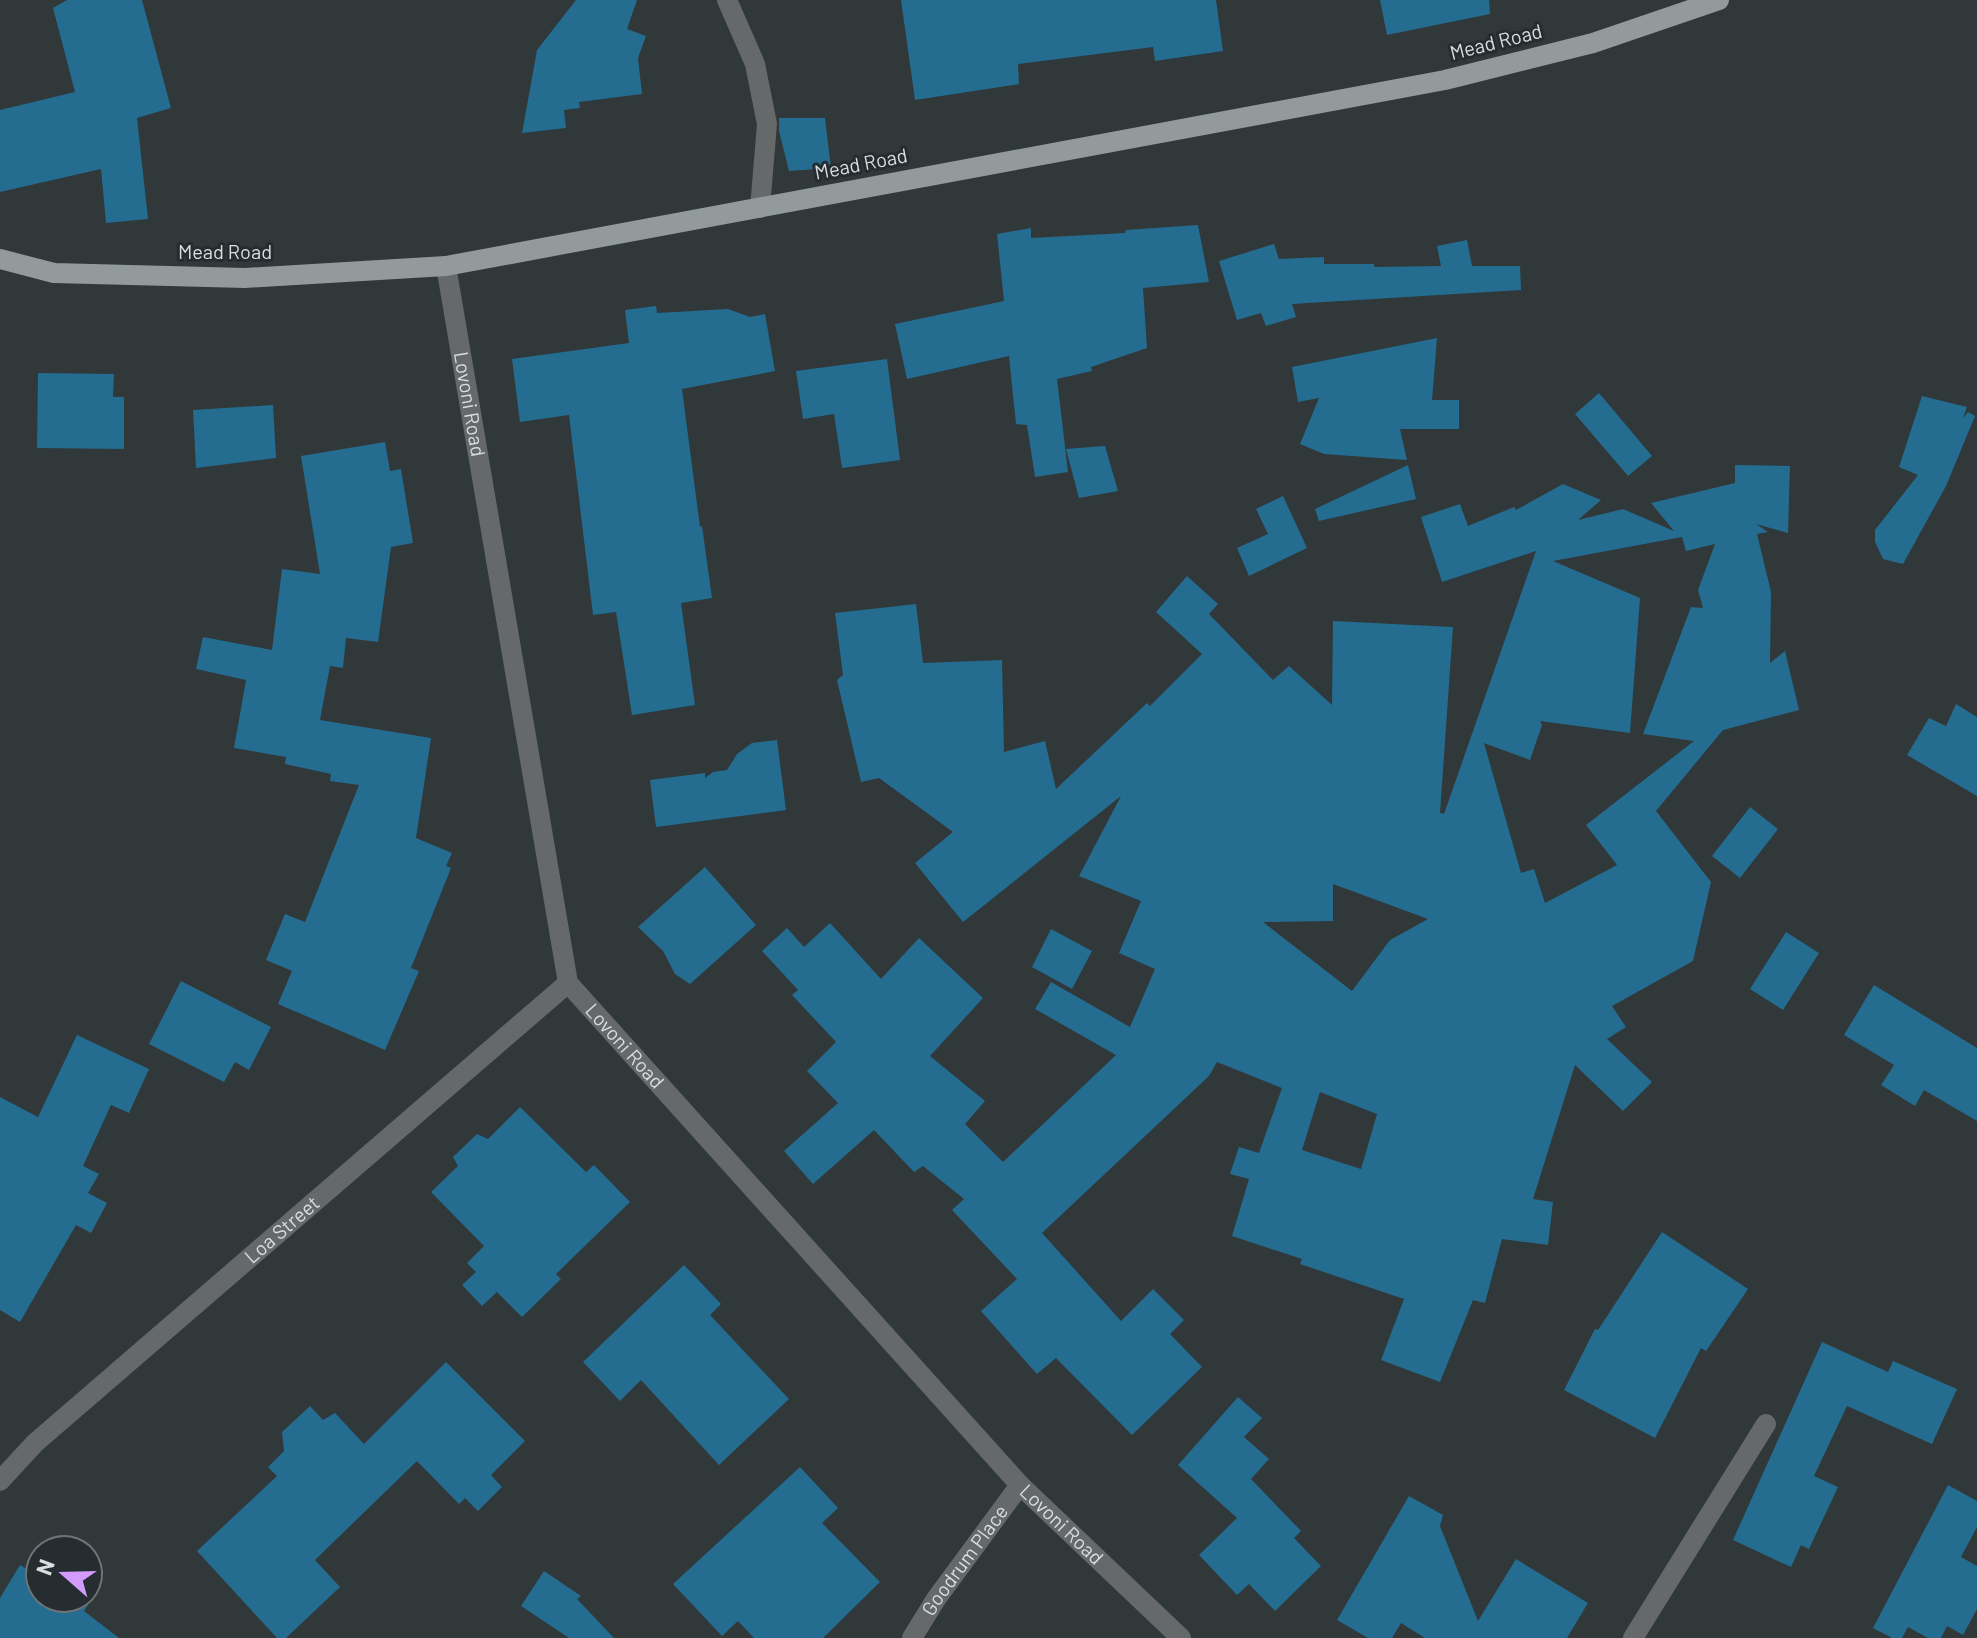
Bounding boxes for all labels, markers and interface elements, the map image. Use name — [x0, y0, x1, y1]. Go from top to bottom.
street label: Mead Road — [1447, 18, 1544, 64]
street label: Mead Road — [812, 142, 909, 184]
street label: Mead Road — [178, 239, 272, 263]
street label: Lovoni Road — [450, 350, 491, 458]
street label: Lovoni Road — [581, 998, 670, 1093]
street label: Loa Street — [239, 1190, 324, 1268]
street label: Lovoni Road — [1015, 1478, 1109, 1569]
street label: Goodrum Place — [916, 1500, 1012, 1620]
north arrow — [24, 1534, 104, 1614]
text: N — [30, 1555, 59, 1578]

